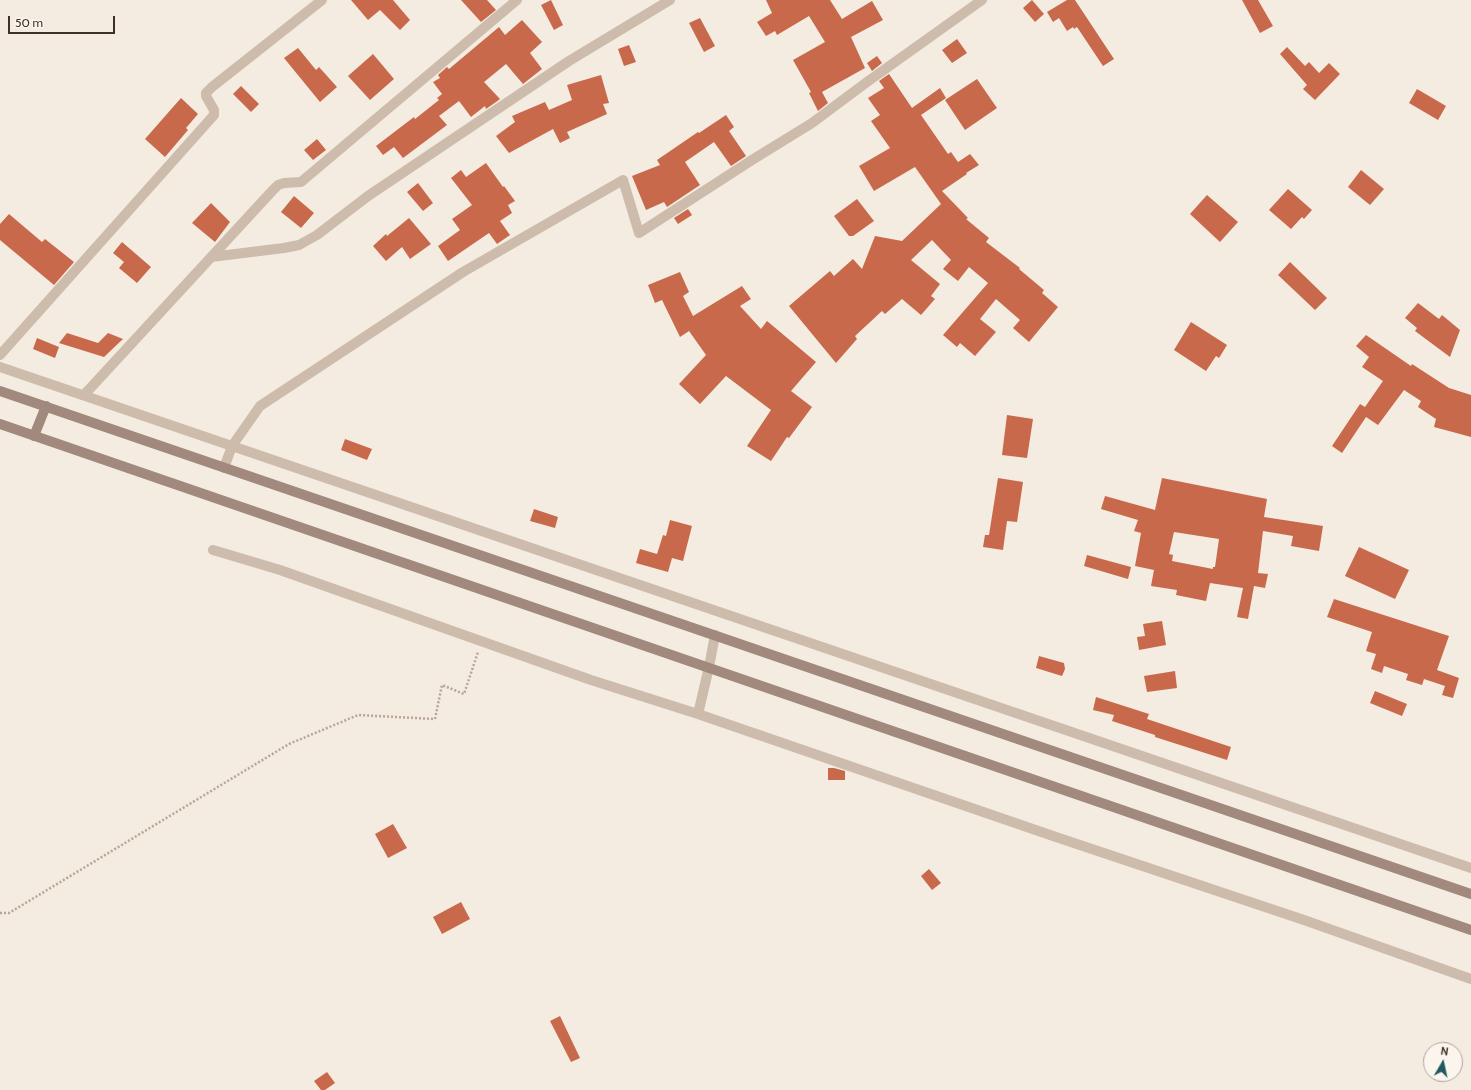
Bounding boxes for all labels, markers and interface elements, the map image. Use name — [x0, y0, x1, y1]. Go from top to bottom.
scale bar — [10, 8, 117, 34]
text: 50 m — [15, 15, 43, 30]
north arrow — [1423, 1042, 1463, 1082]
text: N — [1440, 1044, 1450, 1059]

